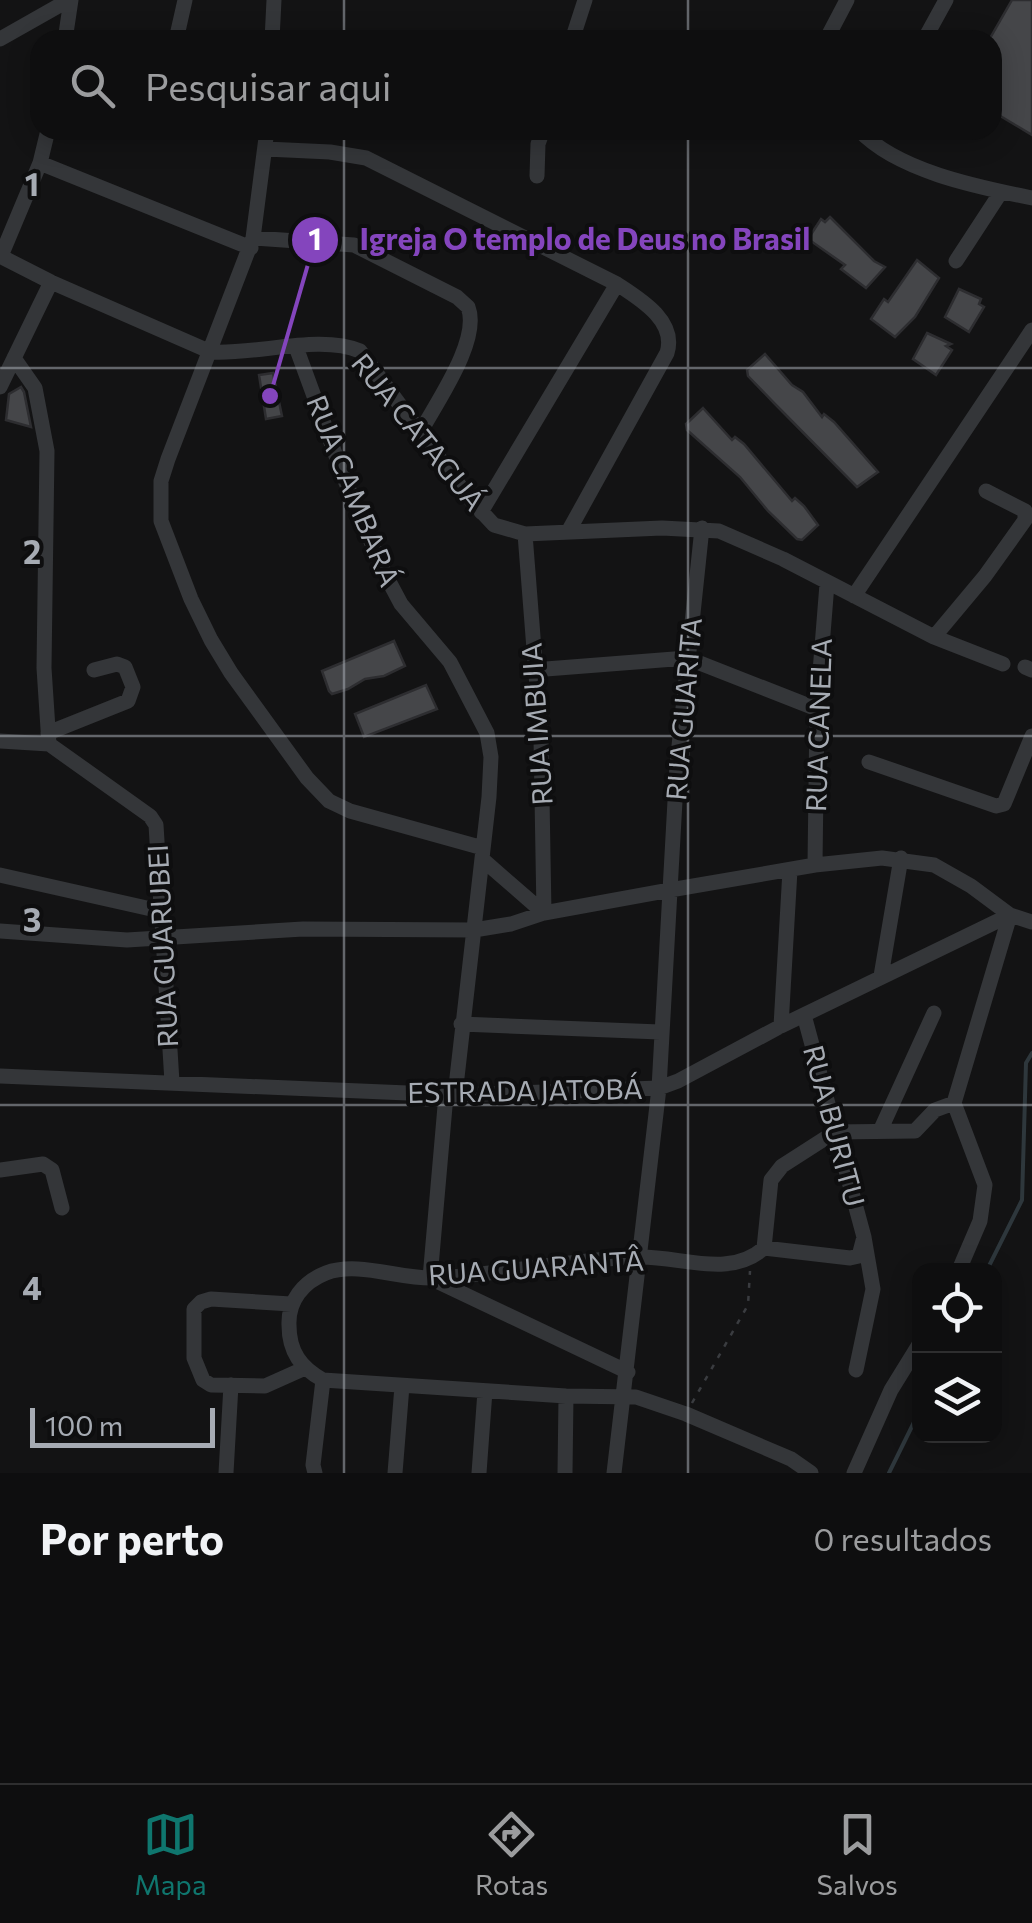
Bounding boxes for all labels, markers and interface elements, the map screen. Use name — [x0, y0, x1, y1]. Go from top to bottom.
search box — [30, 30, 1002, 140]
icon: search — [65, 58, 120, 113]
text: Pesquisar aqui — [145, 62, 391, 109]
text: 1 — [25, 163, 39, 203]
callout: Igreja O templo de Deus no Brasil — [290, 210, 831, 270]
text: 1 — [308, 219, 322, 256]
text: Igreja O templo de Deus no Brasil — [360, 219, 810, 256]
street label: RUA CATAGUÁ — [345, 346, 492, 517]
street label: RUA CAMBARÁ — [300, 390, 408, 591]
text: 2 — [23, 531, 41, 571]
street label: RUA GUARITA — [658, 616, 708, 802]
street label: RUA CANELA — [798, 637, 838, 813]
street label: RUA IMBUIA — [513, 642, 559, 806]
street label: RUA GUARUBEI — [140, 844, 184, 1048]
text: 3 — [23, 899, 41, 939]
street label: RUA BURITU — [797, 1041, 873, 1210]
street label: ESTRADA JATOBÁ — [407, 1071, 643, 1109]
street label: RUA GUARANTÂ — [427, 1243, 645, 1291]
map controls — [912, 1263, 1002, 1443]
button: locate — [912, 1263, 1002, 1353]
text: 4 — [22, 1267, 42, 1307]
button: layers — [912, 1353, 1002, 1443]
scale bar — [30, 1403, 215, 1448]
text: 100 m — [45, 1408, 123, 1442]
text: Por perto — [40, 1512, 224, 1564]
text: 0 resultados — [814, 1518, 992, 1558]
tab: Mapa — [134, 1807, 207, 1901]
tab: Rotas — [475, 1807, 548, 1901]
tab: Salvos — [817, 1807, 898, 1901]

